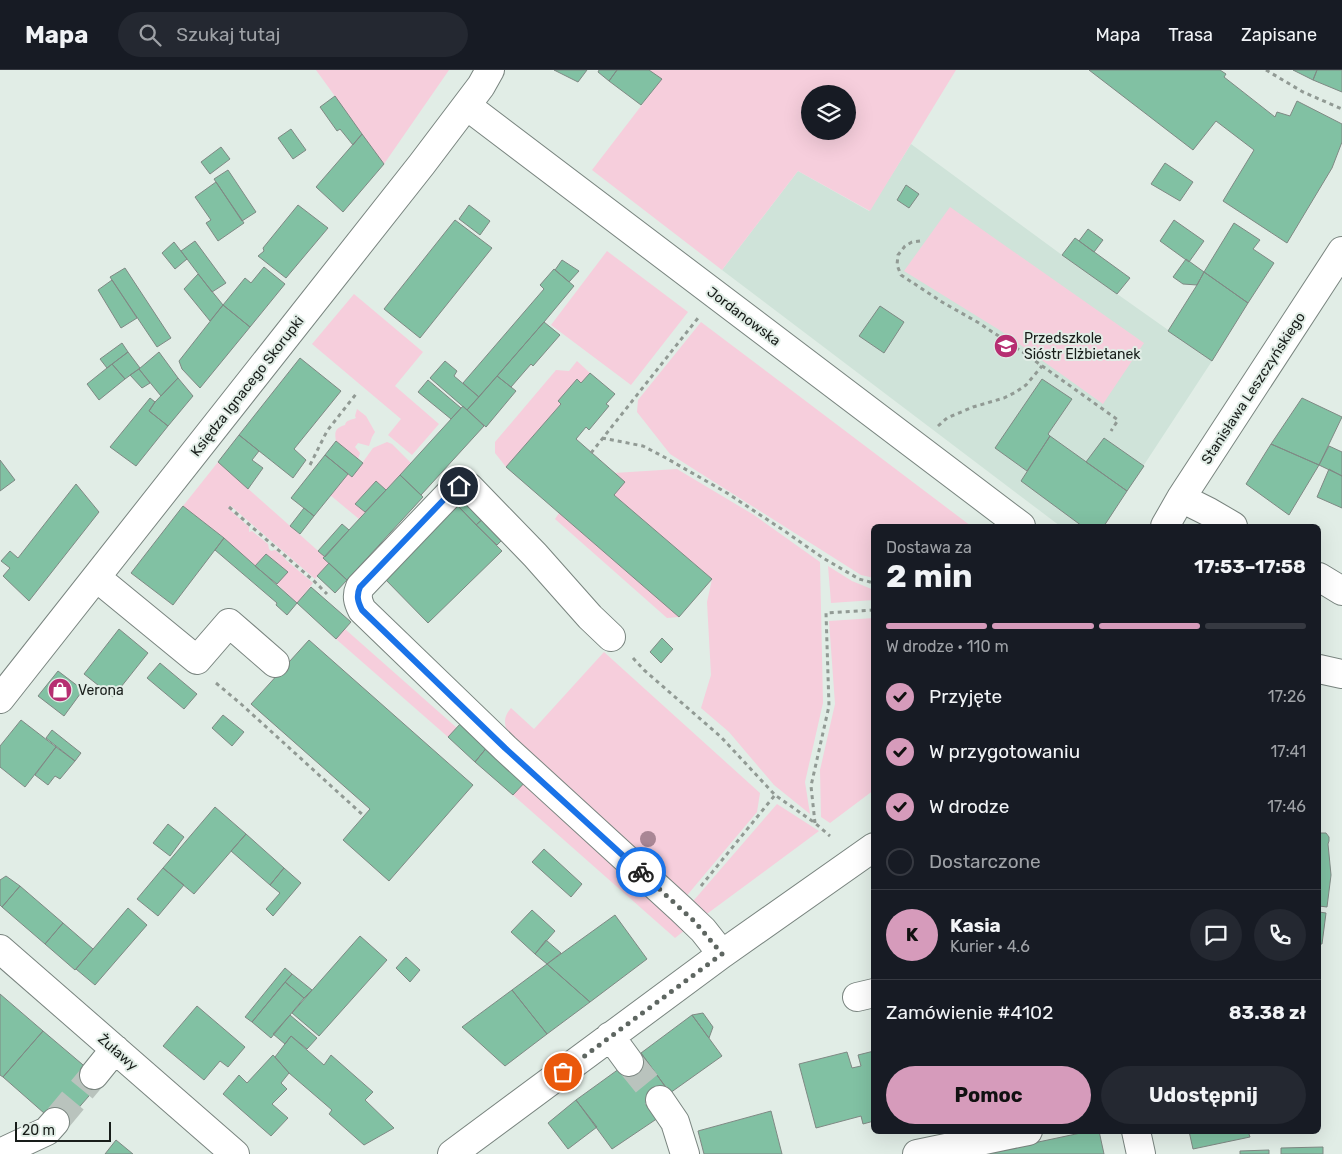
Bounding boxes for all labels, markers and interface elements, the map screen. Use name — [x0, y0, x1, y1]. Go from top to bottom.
search box — [118, 12, 468, 57]
text: Mapa — [25, 21, 88, 49]
icon: search — [136, 21, 164, 49]
text: Szukaj tutaj — [176, 23, 280, 46]
text: Mapa — [1095, 24, 1140, 46]
text: Trasa — [1168, 24, 1213, 46]
text: Zapisane — [1241, 24, 1317, 46]
map controls — [801, 85, 856, 140]
button: layers — [801, 85, 856, 140]
street label: Jordanowska — [704, 283, 784, 350]
street label: Stanisława Leszczyńskiego — [1198, 309, 1309, 467]
street label: Księdza Ignacego Skorupki — [187, 313, 307, 460]
place label: Przedszkole Sióstr Elżbietanek — [1024, 330, 1141, 363]
school or university icon: Przedszkole Sióstr Elżbietanek — [993, 333, 1019, 359]
pin — [438, 465, 480, 507]
icon: home — [445, 472, 473, 500]
text: Dostawa za — [886, 538, 972, 557]
text: 17:53–17:58 — [1194, 555, 1306, 578]
text: 2 min — [886, 557, 973, 595]
text: W drodze · 110 m — [886, 637, 1009, 656]
shop icon: Verona — [47, 677, 73, 703]
place label: Verona — [78, 682, 124, 699]
icon: check — [886, 683, 914, 711]
text: Przyjęte — [929, 685, 1002, 708]
text: 17:26 — [1268, 687, 1306, 706]
icon: check — [886, 738, 914, 766]
text: W przygotowaniu — [929, 740, 1080, 763]
text: 17:41 — [1270, 742, 1306, 761]
icon: check — [886, 793, 914, 821]
text: W drodze — [929, 795, 1009, 818]
text: 17:46 — [1267, 797, 1306, 816]
courier — [616, 847, 666, 897]
text: Dostarczone — [929, 850, 1041, 873]
icon: bike — [627, 858, 655, 886]
button: chat — [1190, 909, 1242, 961]
button: phone — [1254, 909, 1306, 961]
text: Kasia — [950, 914, 1001, 937]
text: K — [906, 923, 918, 946]
text: Kurier · 4.6 — [950, 937, 1030, 956]
text: Zamówienie #4102 — [886, 1001, 1053, 1024]
text: 83.38 zł — [1229, 1001, 1306, 1024]
street label: Żuławy — [94, 1031, 141, 1074]
pin — [542, 1051, 584, 1093]
icon: bag — [549, 1058, 577, 1086]
button: Pomoc — [886, 1066, 1091, 1124]
button: Udostępnij — [1101, 1066, 1306, 1124]
scale bar — [15, 1119, 111, 1142]
text: 20 m — [22, 1122, 55, 1139]

